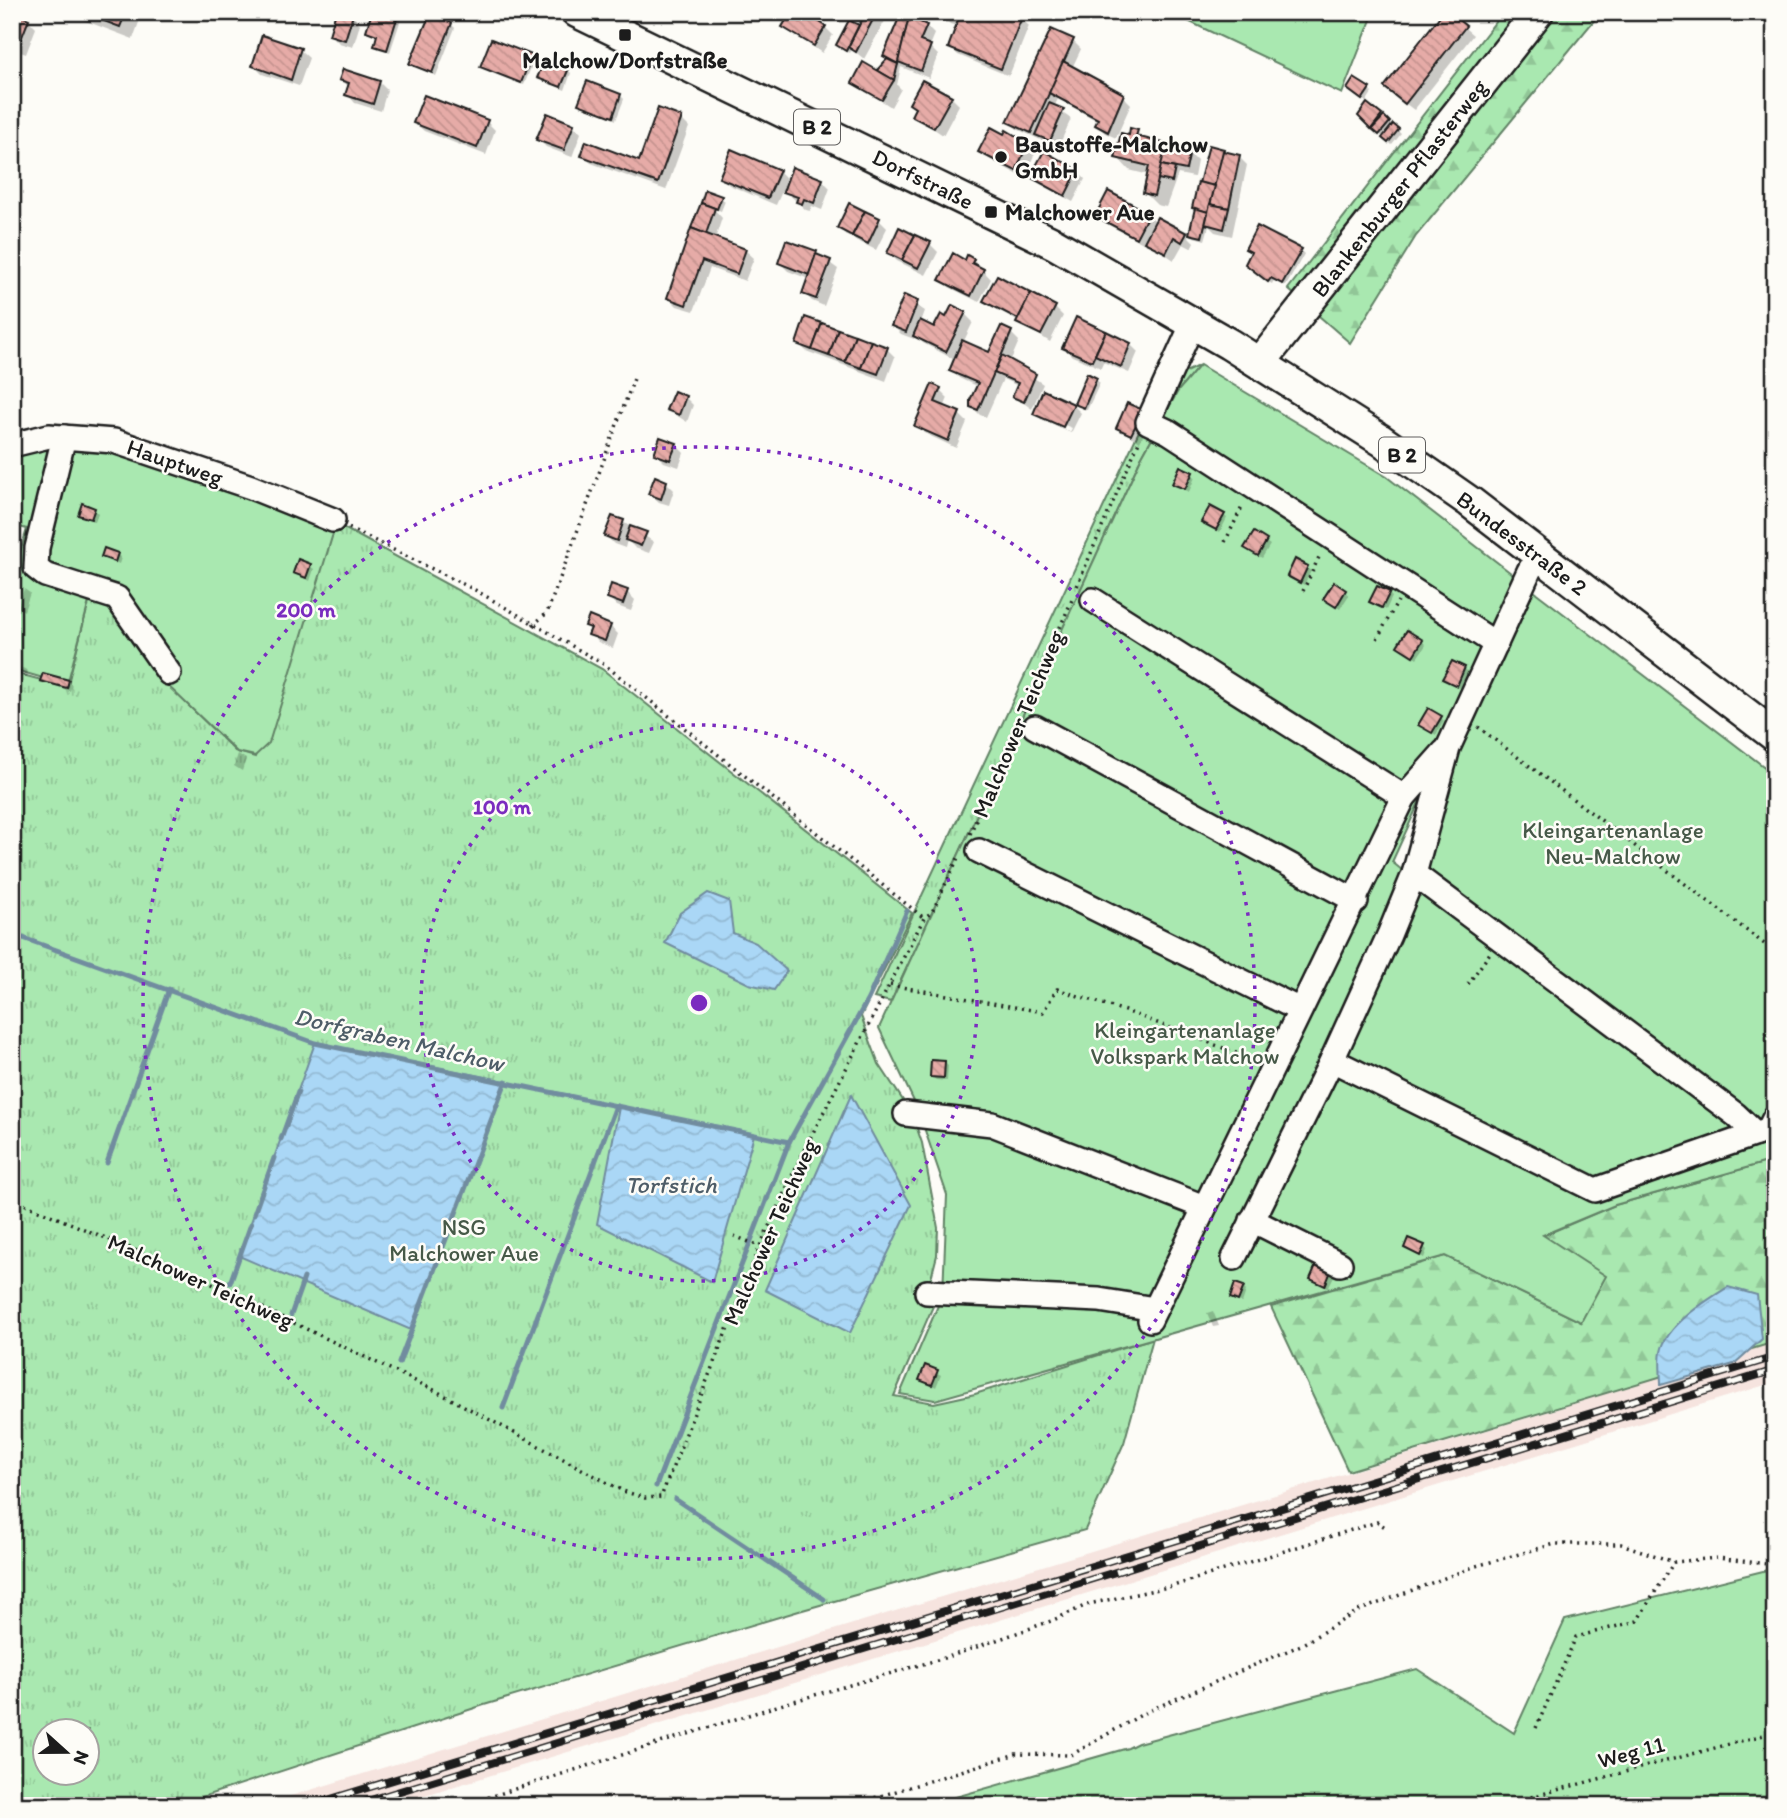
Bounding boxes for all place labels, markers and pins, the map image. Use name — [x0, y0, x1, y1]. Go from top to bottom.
marker: Malchow/Dorfstraße — [617, 27, 633, 43]
place label: Malchow/Dorfstraße — [522, 46, 728, 74]
place label: Baustoffe-Malchow GmbH — [1015, 130, 1208, 184]
marker: Baustoffe-Malchow GmbH — [993, 149, 1009, 165]
place label: Malchower Aue — [1005, 198, 1155, 226]
marker: Malchower Aue — [983, 204, 999, 220]
centre of rings — [687, 991, 711, 1015]

